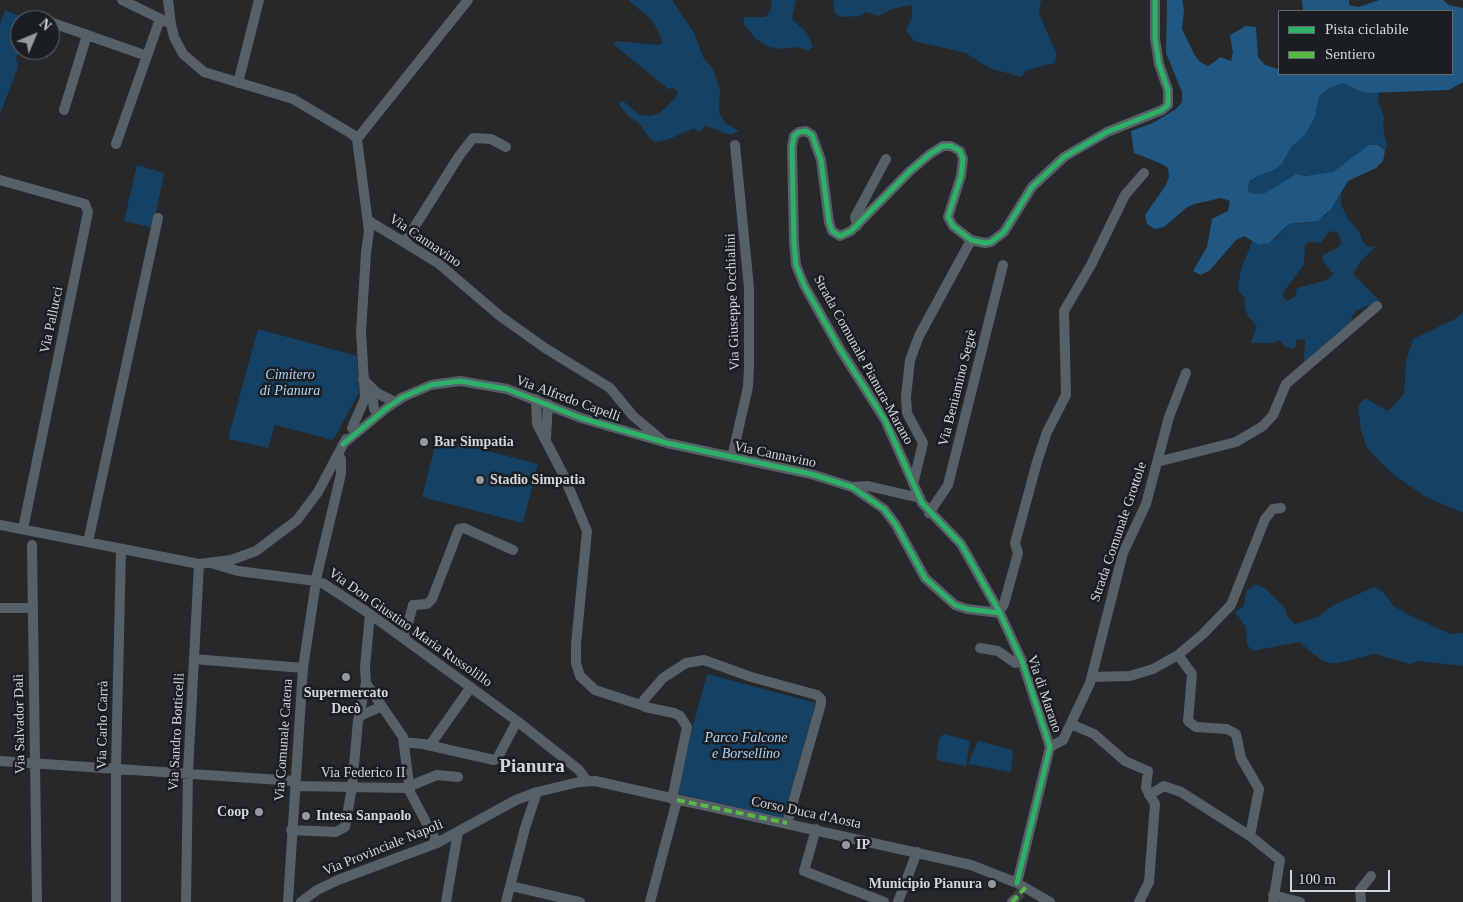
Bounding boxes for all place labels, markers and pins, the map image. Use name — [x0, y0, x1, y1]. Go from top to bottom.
place label: Bar Simpatia — [434, 434, 514, 450]
marker: Bar Simpatia — [418, 436, 430, 448]
place label: Stadio Simpatia — [490, 472, 585, 488]
marker: Stadio Simpatia — [474, 474, 486, 486]
marker: Supermercato Decò — [340, 671, 352, 683]
place label: Supermercato Decò — [304, 685, 388, 718]
place label: Coop — [217, 804, 249, 820]
marker: Coop — [253, 806, 265, 818]
place label: Intesa Sanpaolo — [316, 808, 411, 824]
marker: Intesa Sanpaolo — [300, 810, 312, 822]
place label: IP — [856, 837, 870, 853]
marker: IP — [840, 839, 852, 851]
place label: Municipio Pianura — [869, 876, 982, 892]
marker: Municipio Pianura — [986, 878, 998, 890]

